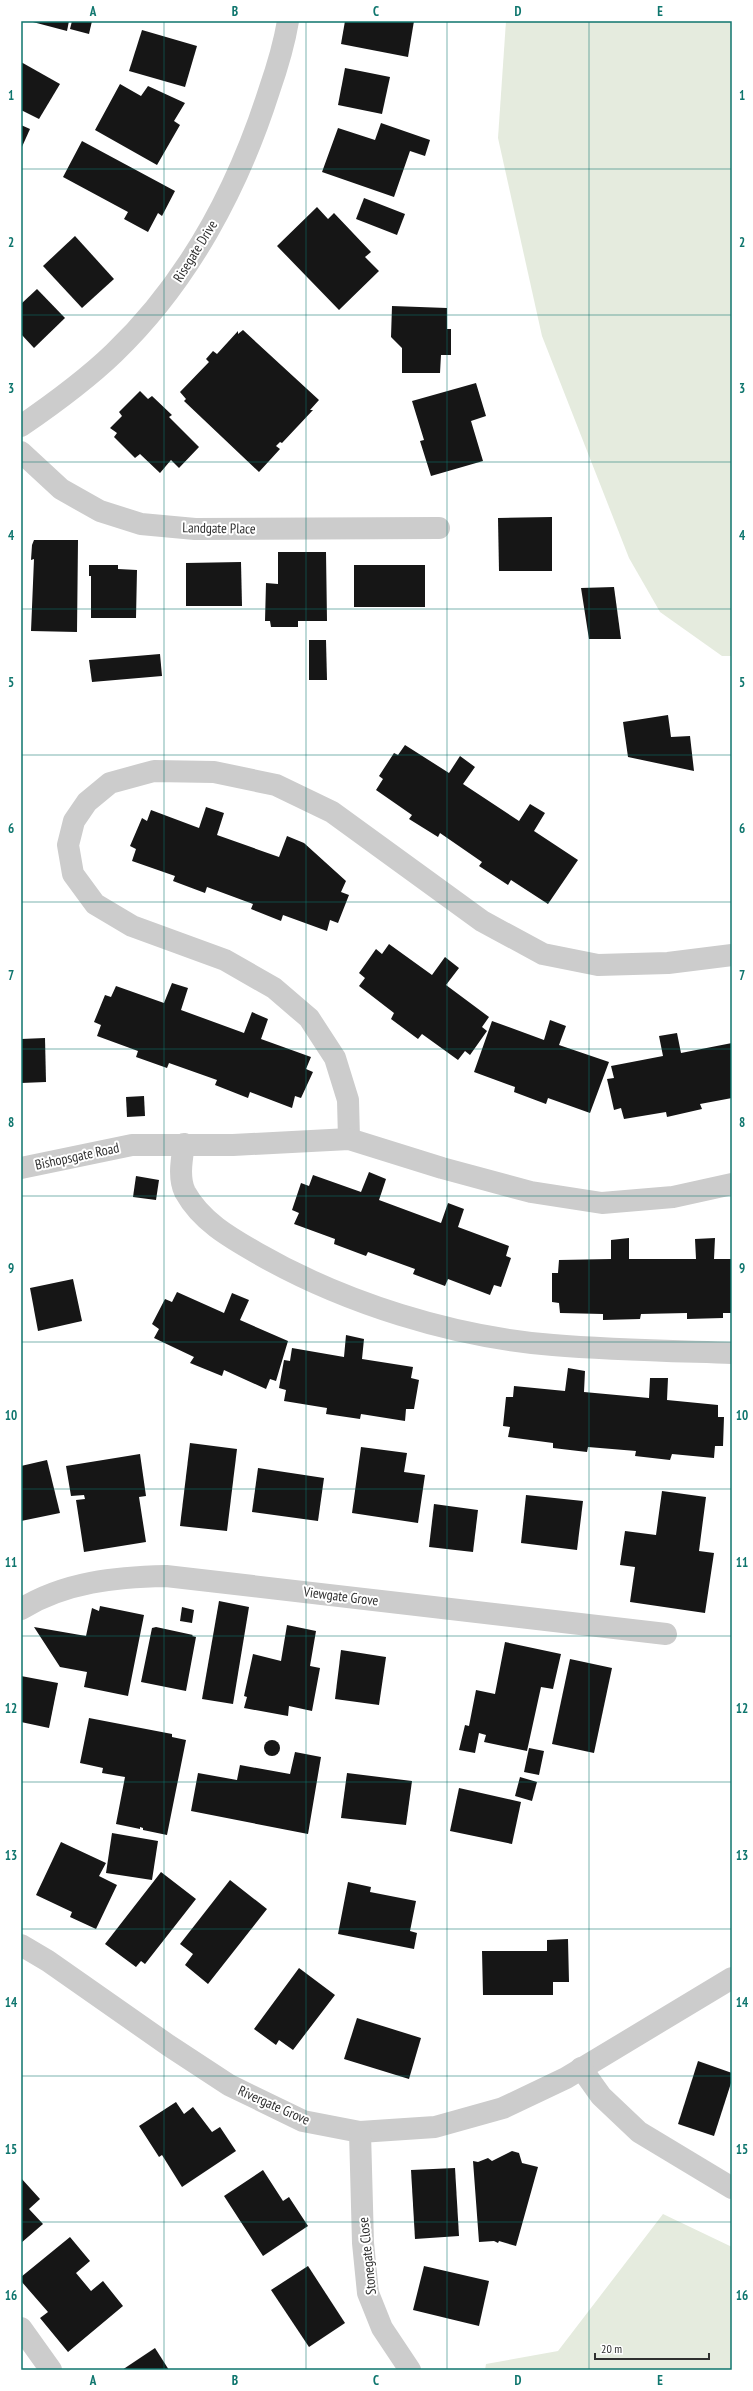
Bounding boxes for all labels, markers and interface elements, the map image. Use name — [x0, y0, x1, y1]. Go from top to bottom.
text: A — [89, 3, 97, 20]
text: B — [232, 3, 238, 20]
text: C — [373, 3, 379, 20]
text: D — [515, 3, 522, 20]
text: E — [657, 3, 663, 20]
text: 1 — [8, 87, 14, 104]
text: 1 — [739, 87, 745, 104]
street label: Risegate Drive — [169, 216, 221, 285]
text: 2 — [8, 234, 14, 251]
text: 2 — [739, 234, 745, 251]
text: 3 — [8, 380, 14, 397]
text: 3 — [739, 380, 745, 397]
street label: Landgate Place — [182, 518, 256, 538]
text: 4 — [8, 527, 15, 544]
text: 4 — [739, 527, 746, 544]
text: 5 — [8, 674, 14, 691]
text: 5 — [739, 674, 745, 691]
text: 6 — [8, 820, 14, 837]
text: 6 — [739, 820, 745, 837]
text: 7 — [8, 967, 14, 984]
text: 7 — [739, 967, 745, 984]
text: 8 — [8, 1114, 14, 1131]
text: 8 — [739, 1114, 745, 1131]
street label: Bishopsgate Road — [33, 1138, 121, 1174]
text: 9 — [8, 1260, 14, 1277]
text: 9 — [739, 1260, 745, 1277]
text: 10 — [5, 1407, 17, 1424]
text: 10 — [736, 1407, 748, 1424]
text: 11 — [5, 1554, 17, 1571]
text: 11 — [736, 1554, 748, 1571]
street label: Viewgate Grove — [302, 1582, 380, 1610]
text: 12 — [5, 1700, 17, 1717]
text: 12 — [736, 1700, 748, 1717]
text: 13 — [5, 1847, 17, 1864]
text: 13 — [736, 1847, 748, 1864]
text: 14 — [5, 1994, 18, 2011]
text: 14 — [736, 1994, 749, 2011]
street label: Rivergate Grove — [235, 2081, 313, 2129]
text: 15 — [5, 2141, 17, 2158]
text: 15 — [736, 2141, 748, 2158]
street label: Stonegate Close — [354, 2216, 380, 2296]
text: 16 — [5, 2287, 17, 2304]
text: 16 — [736, 2287, 748, 2304]
scale bar — [595, 2335, 709, 2361]
text: 20 m — [601, 2341, 622, 2356]
text: A — [89, 2372, 97, 2389]
text: B — [232, 2372, 238, 2389]
text: C — [373, 2372, 379, 2389]
text: D — [515, 2372, 522, 2389]
text: E — [657, 2372, 663, 2389]

